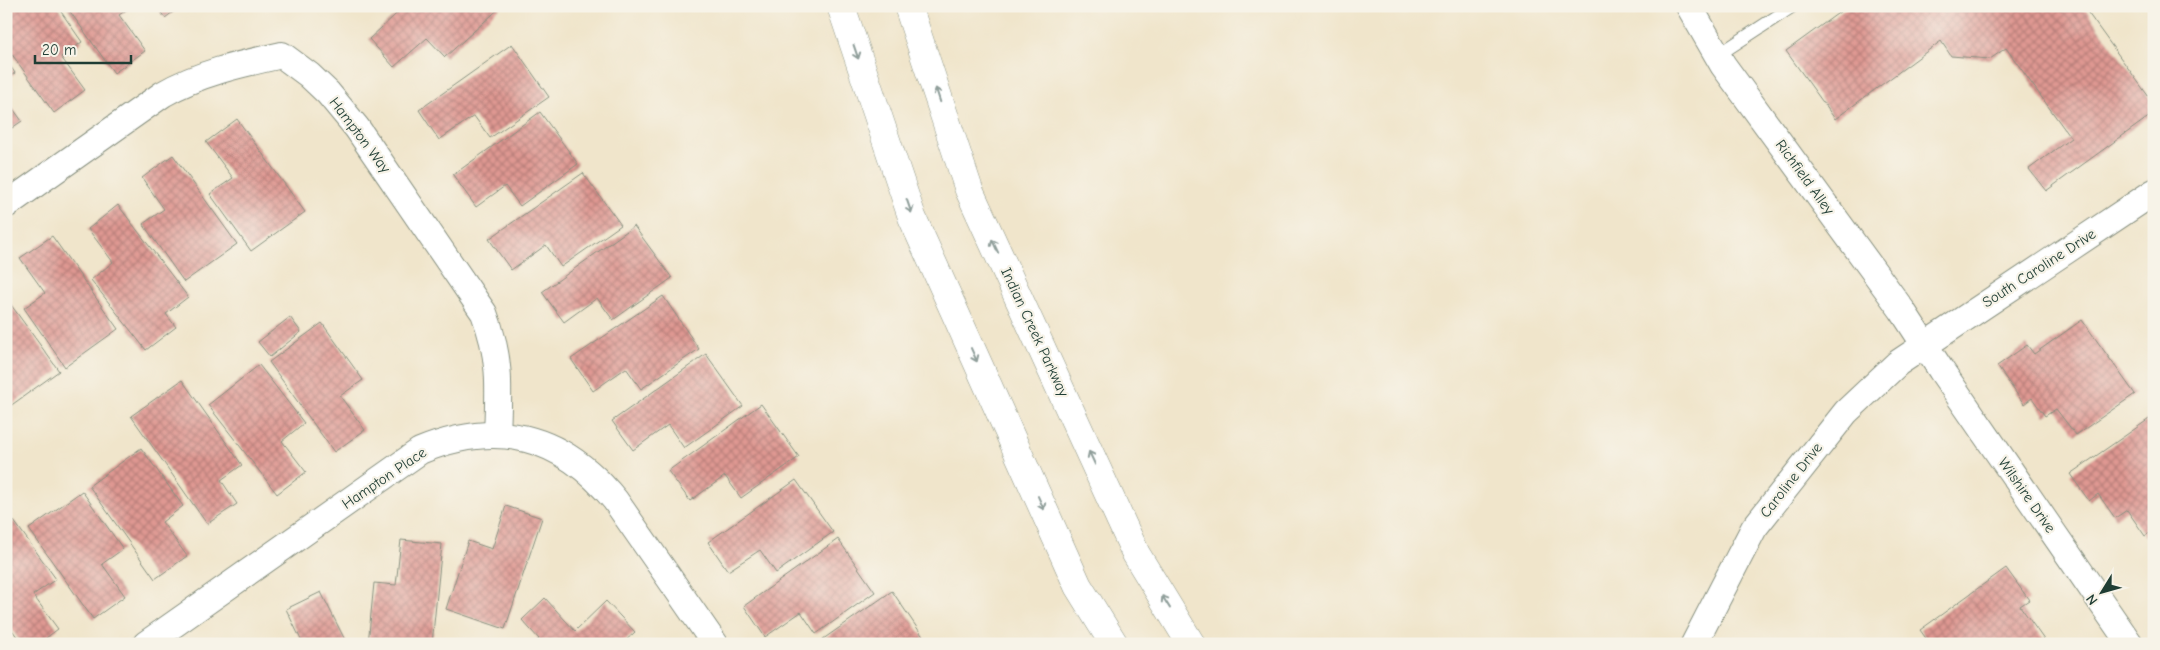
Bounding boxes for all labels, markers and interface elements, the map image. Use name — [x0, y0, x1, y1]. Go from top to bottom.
scale bar — [35, 32, 131, 64]
text: 20 m — [42, 41, 76, 59]
one-way arrow — [852, 44, 862, 60]
one-way arrow — [933, 87, 942, 103]
street label: Hampton Way — [326, 94, 395, 177]
street label: Richfield Alley — [1772, 136, 1838, 218]
one-way arrow — [905, 198, 914, 214]
street label: South Caroline Drive — [1979, 224, 2099, 311]
one-way arrow — [990, 239, 1000, 254]
street label: Indian Creek Parkway — [997, 264, 1073, 400]
one-way arrow — [970, 347, 980, 362]
street label: Caroline Drive — [1756, 438, 1826, 521]
street label: Hampton Place — [338, 443, 430, 513]
one-way arrow — [1087, 451, 1097, 466]
street label: Wilshire Drive — [1994, 454, 2060, 537]
one-way arrow — [1037, 495, 1046, 510]
north arrow — [2078, 568, 2128, 618]
text: N — [2082, 591, 2102, 608]
one-way arrow — [1161, 596, 1171, 610]

